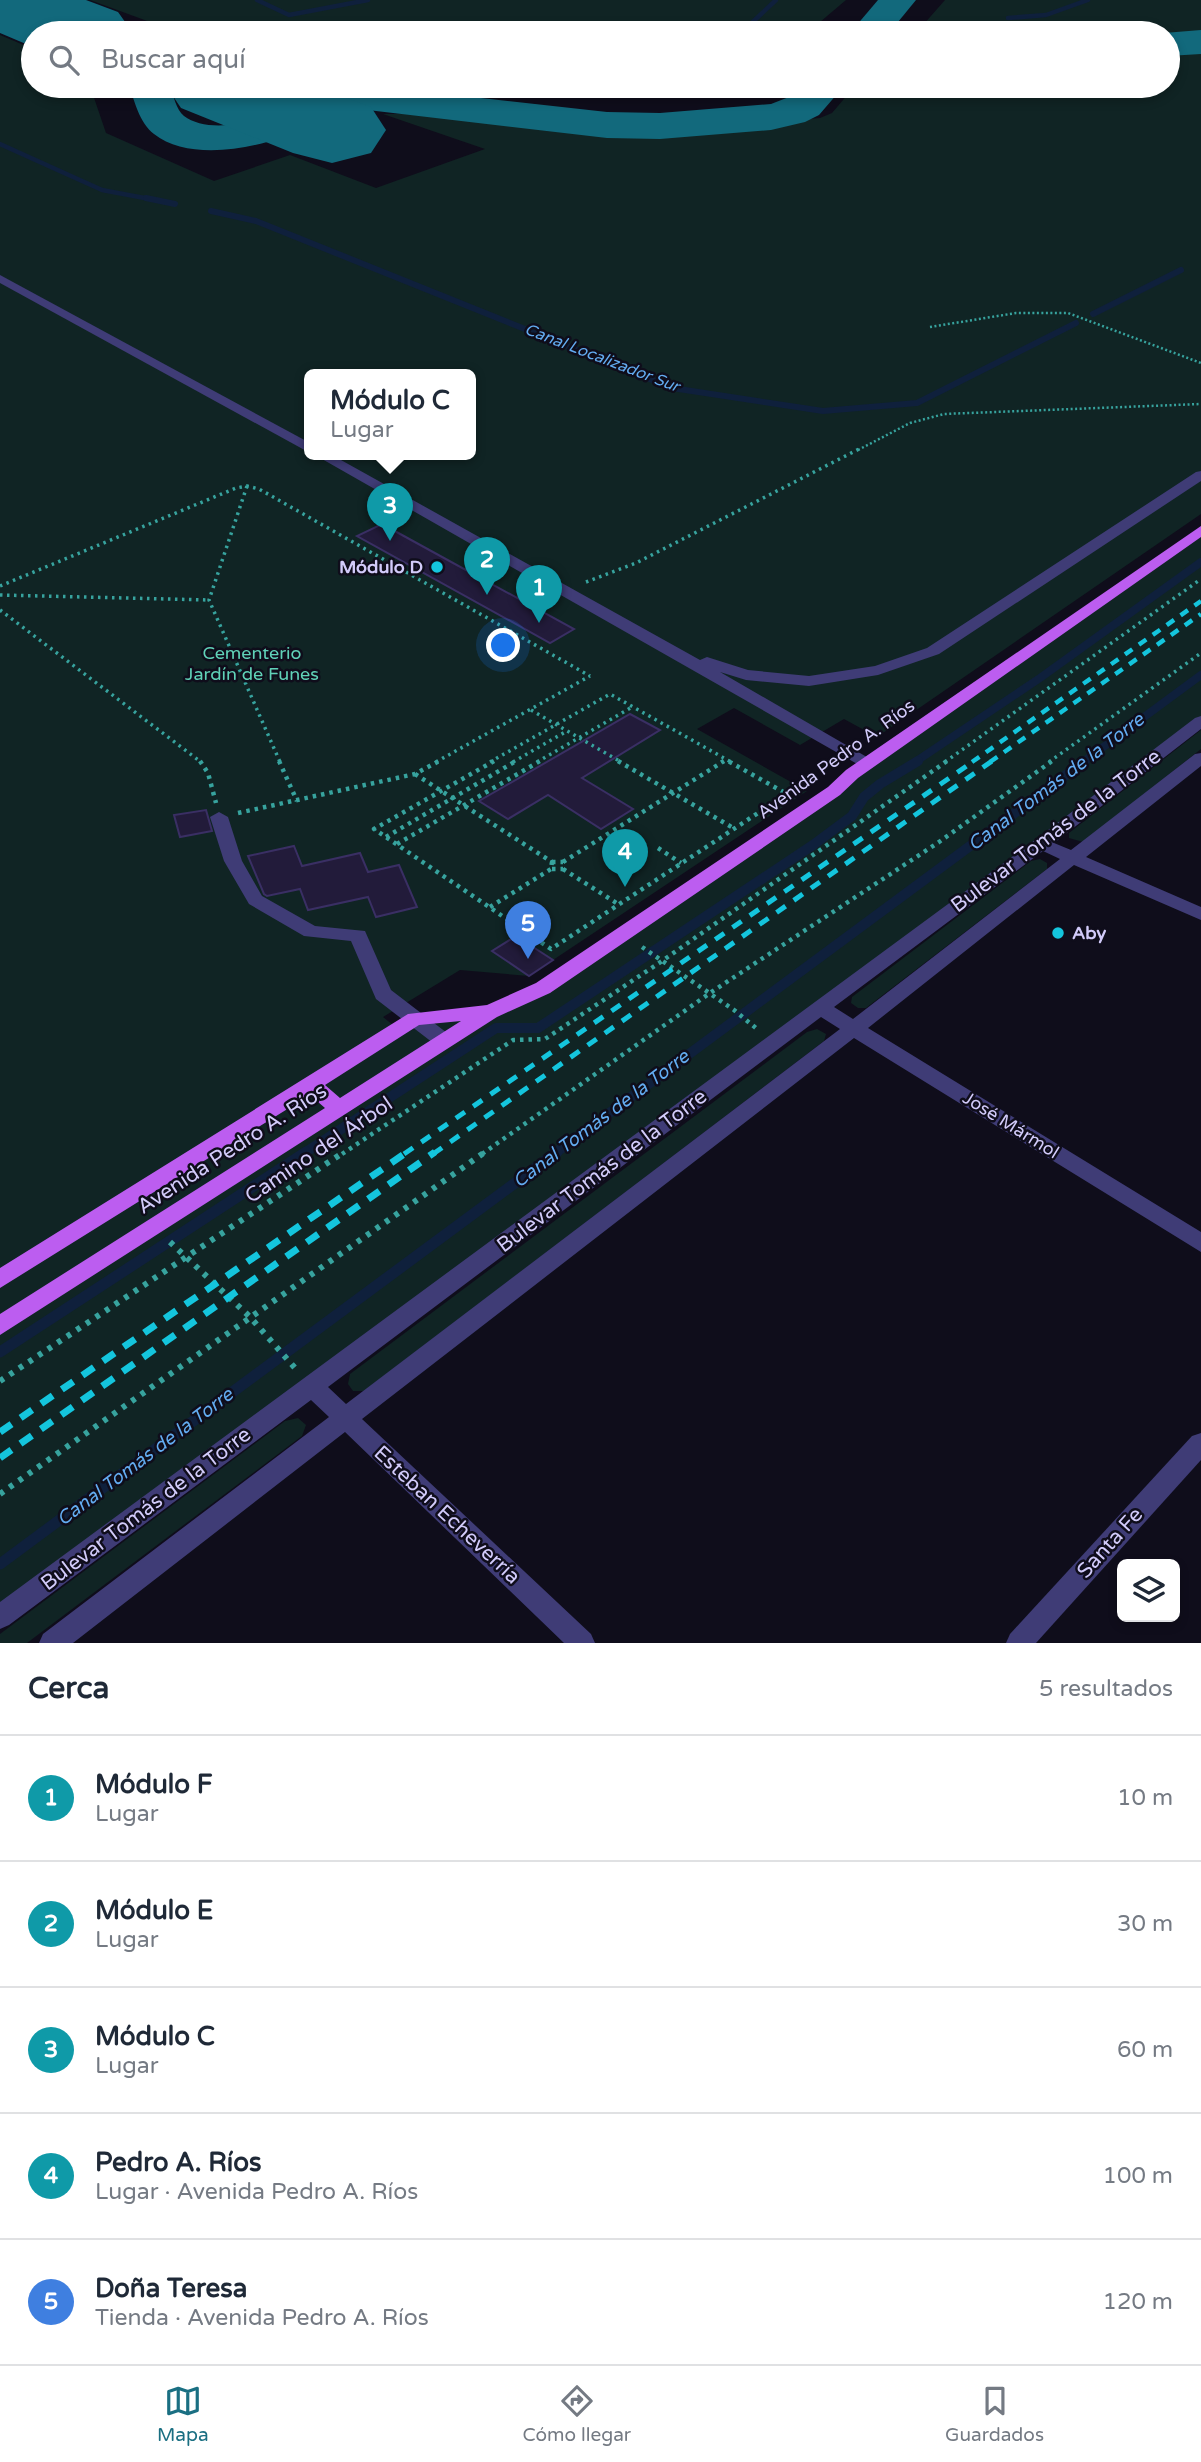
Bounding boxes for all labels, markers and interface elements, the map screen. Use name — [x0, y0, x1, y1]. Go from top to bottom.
search box — [21, 21, 1180, 98]
icon: search — [45, 41, 83, 79]
text: Buscar aquí — [101, 44, 246, 75]
water label: Canal Localizador Sur — [522, 319, 684, 397]
popup — [304, 369, 476, 460]
text: Módulo C — [330, 385, 450, 416]
text: Lugar — [330, 416, 394, 444]
pin: 3 — [367, 483, 413, 541]
pin: 2 — [464, 537, 510, 595]
place label: Módulo D — [339, 556, 423, 578]
marker: Módulo D — [429, 559, 445, 575]
pin: 1 — [516, 565, 562, 623]
your location — [486, 628, 520, 662]
park label: Cementerio Jardín de Funes — [185, 642, 319, 685]
street label: Avenida Pedro A. Ríos — [753, 694, 919, 824]
water label: Canal Tomás de la Torre — [964, 708, 1149, 855]
street label: Bulevar Tomás de la Torre — [946, 744, 1166, 918]
pin: 4 — [602, 829, 648, 887]
pin: 5 — [505, 901, 551, 959]
place label: Aby — [1072, 922, 1107, 944]
marker: Aby — [1050, 925, 1066, 941]
water label: Canal Tomás de la Torre — [509, 1045, 694, 1192]
street label: Avenida Pedro A. Ríos — [133, 1078, 331, 1220]
street label: Bulevar Tomás de la Torre — [492, 1084, 712, 1258]
street label: José Mármol — [959, 1087, 1063, 1163]
street label: Camino del Árbol — [240, 1091, 398, 1209]
water label: Canal Tomás de la Torre — [53, 1383, 238, 1530]
street label: Bulevar Tomás de la Torre — [36, 1422, 256, 1596]
street label: Esteban Echeverría — [369, 1441, 525, 1589]
street label: Santa Fe — [1072, 1502, 1148, 1583]
map controls — [1117, 1559, 1180, 1622]
button: layers — [1117, 1559, 1180, 1622]
text: Cerca — [28, 1670, 109, 1707]
text: 5 resultados — [1039, 1675, 1173, 1703]
text: Módulo F — [95, 1769, 213, 1800]
text: 1 — [44, 1784, 58, 1812]
text: 10 m — [1117, 1784, 1173, 1812]
text: Lugar — [95, 1800, 159, 1828]
text: Módulo E — [95, 1895, 213, 1926]
text: 2 — [44, 1910, 58, 1938]
text: 30 m — [1117, 1910, 1173, 1938]
text: Lugar — [95, 1926, 159, 1954]
text: Módulo C — [95, 2021, 215, 2052]
text: 3 — [44, 2036, 58, 2064]
text: 60 m — [1117, 2036, 1173, 2064]
text: Lugar — [95, 2052, 159, 2080]
text: Pedro A. Ríos — [95, 2147, 262, 2178]
text: 4 — [44, 2162, 58, 2190]
text: 100 m — [1103, 2162, 1173, 2190]
text: Lugar · Avenida Pedro A. Ríos — [95, 2178, 418, 2206]
text: Doña Teresa — [95, 2273, 247, 2304]
text: 5 — [44, 2288, 58, 2316]
text: 120 m — [1103, 2288, 1173, 2316]
text: Tienda · Avenida Pedro A. Ríos — [95, 2304, 429, 2332]
tab: Mapa — [157, 2382, 209, 2446]
tab: Cómo llegar — [523, 2382, 631, 2446]
tab: Guardados — [945, 2382, 1044, 2446]

